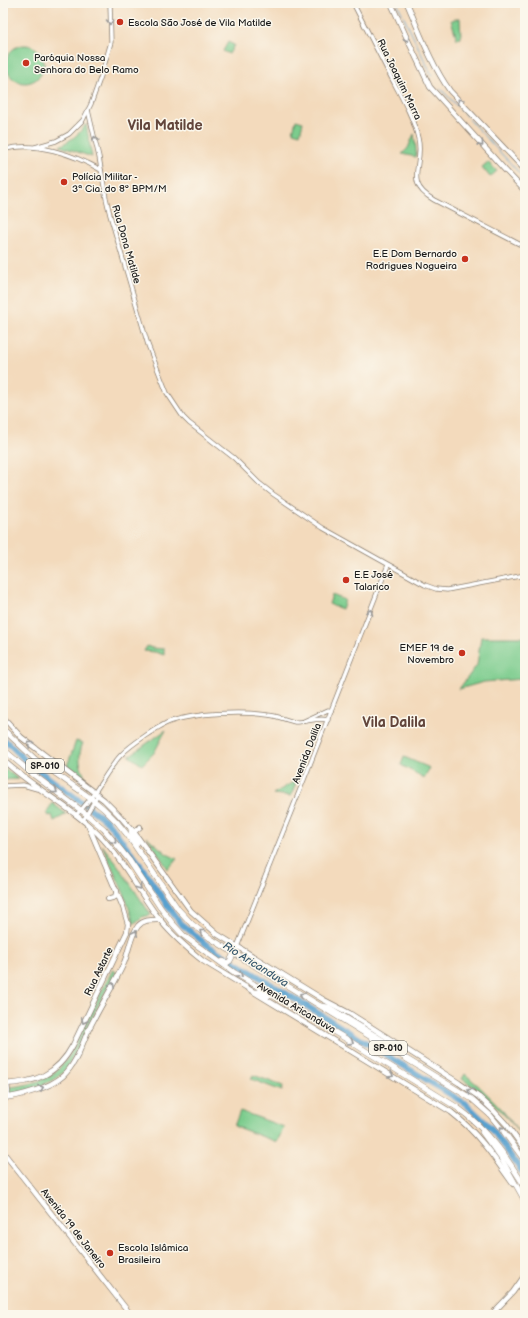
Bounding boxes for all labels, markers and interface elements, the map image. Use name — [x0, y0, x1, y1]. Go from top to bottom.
marker: Escola São José de Vila Matilde — [115, 17, 125, 27]
place label: Escola São José de Vila Matilde — [128, 17, 272, 29]
one-way arrow — [106, 19, 115, 25]
one-way arrow — [402, 34, 410, 42]
street label: Rua Joaquim Marra — [374, 37, 424, 122]
place label: Paróquia Nossa Senhora do Belo Ramo — [34, 52, 139, 76]
marker: Paróquia Nossa Senhora do Belo Ramo — [21, 58, 31, 68]
one-way arrow — [457, 98, 465, 106]
district label: Vila Matilde — [127, 117, 203, 134]
one-way arrow — [91, 135, 100, 142]
one-way arrow — [477, 139, 484, 146]
place label: Polícia Militar - 3ª Cia. do 8º BPM/M — [72, 171, 167, 195]
marker: Polícia Militar - 3ª Cia. do 8º BPM/M — [59, 177, 69, 187]
street label: Rua Dona Matilde — [109, 204, 143, 285]
place label: E.E Dom Bernardo Rodrigues Nogueira — [366, 248, 457, 272]
marker: E.E Dom Bernardo Rodrigues Nogueira — [460, 254, 470, 264]
place label: E.E José Talarico — [354, 569, 393, 593]
marker: E.E José Talarico — [341, 575, 351, 585]
one-way arrow — [365, 608, 373, 615]
place label: EMEF 19 de Novembro — [400, 642, 454, 666]
marker: EMEF 19 de Novembro — [457, 648, 467, 658]
district label: Vila Dalila — [362, 714, 426, 731]
street label: Avenida Dalila — [290, 721, 324, 785]
one-way arrow — [28, 742, 35, 749]
road number: SP-010 — [26, 759, 64, 773]
one-way arrow — [50, 787, 57, 794]
one-way arrow — [110, 836, 117, 844]
one-way arrow — [134, 883, 141, 890]
one-way arrow — [200, 929, 207, 936]
one-way arrow — [130, 930, 138, 937]
water label: Rio Aricanduva — [221, 939, 291, 990]
street label: Rua Astarte — [82, 945, 116, 998]
one-way arrow — [236, 970, 243, 978]
street label: Avenida Aricanduva — [255, 980, 338, 1036]
one-way arrow — [108, 982, 115, 989]
one-way arrow — [299, 993, 306, 1000]
one-way arrow — [81, 1017, 89, 1025]
one-way arrow — [347, 1037, 354, 1044]
road number: SP-010 — [369, 1041, 407, 1055]
one-way arrow — [387, 1070, 394, 1078]
one-way arrow — [37, 1084, 44, 1093]
one-way arrow — [468, 1088, 475, 1095]
one-way arrow — [500, 1127, 507, 1134]
street label: Avenida 19 de Janeiro — [38, 1186, 108, 1271]
place label: Escola Islâmica Brasileira — [118, 1242, 189, 1266]
marker: Escola Islâmica Brasileira — [105, 1248, 115, 1258]

